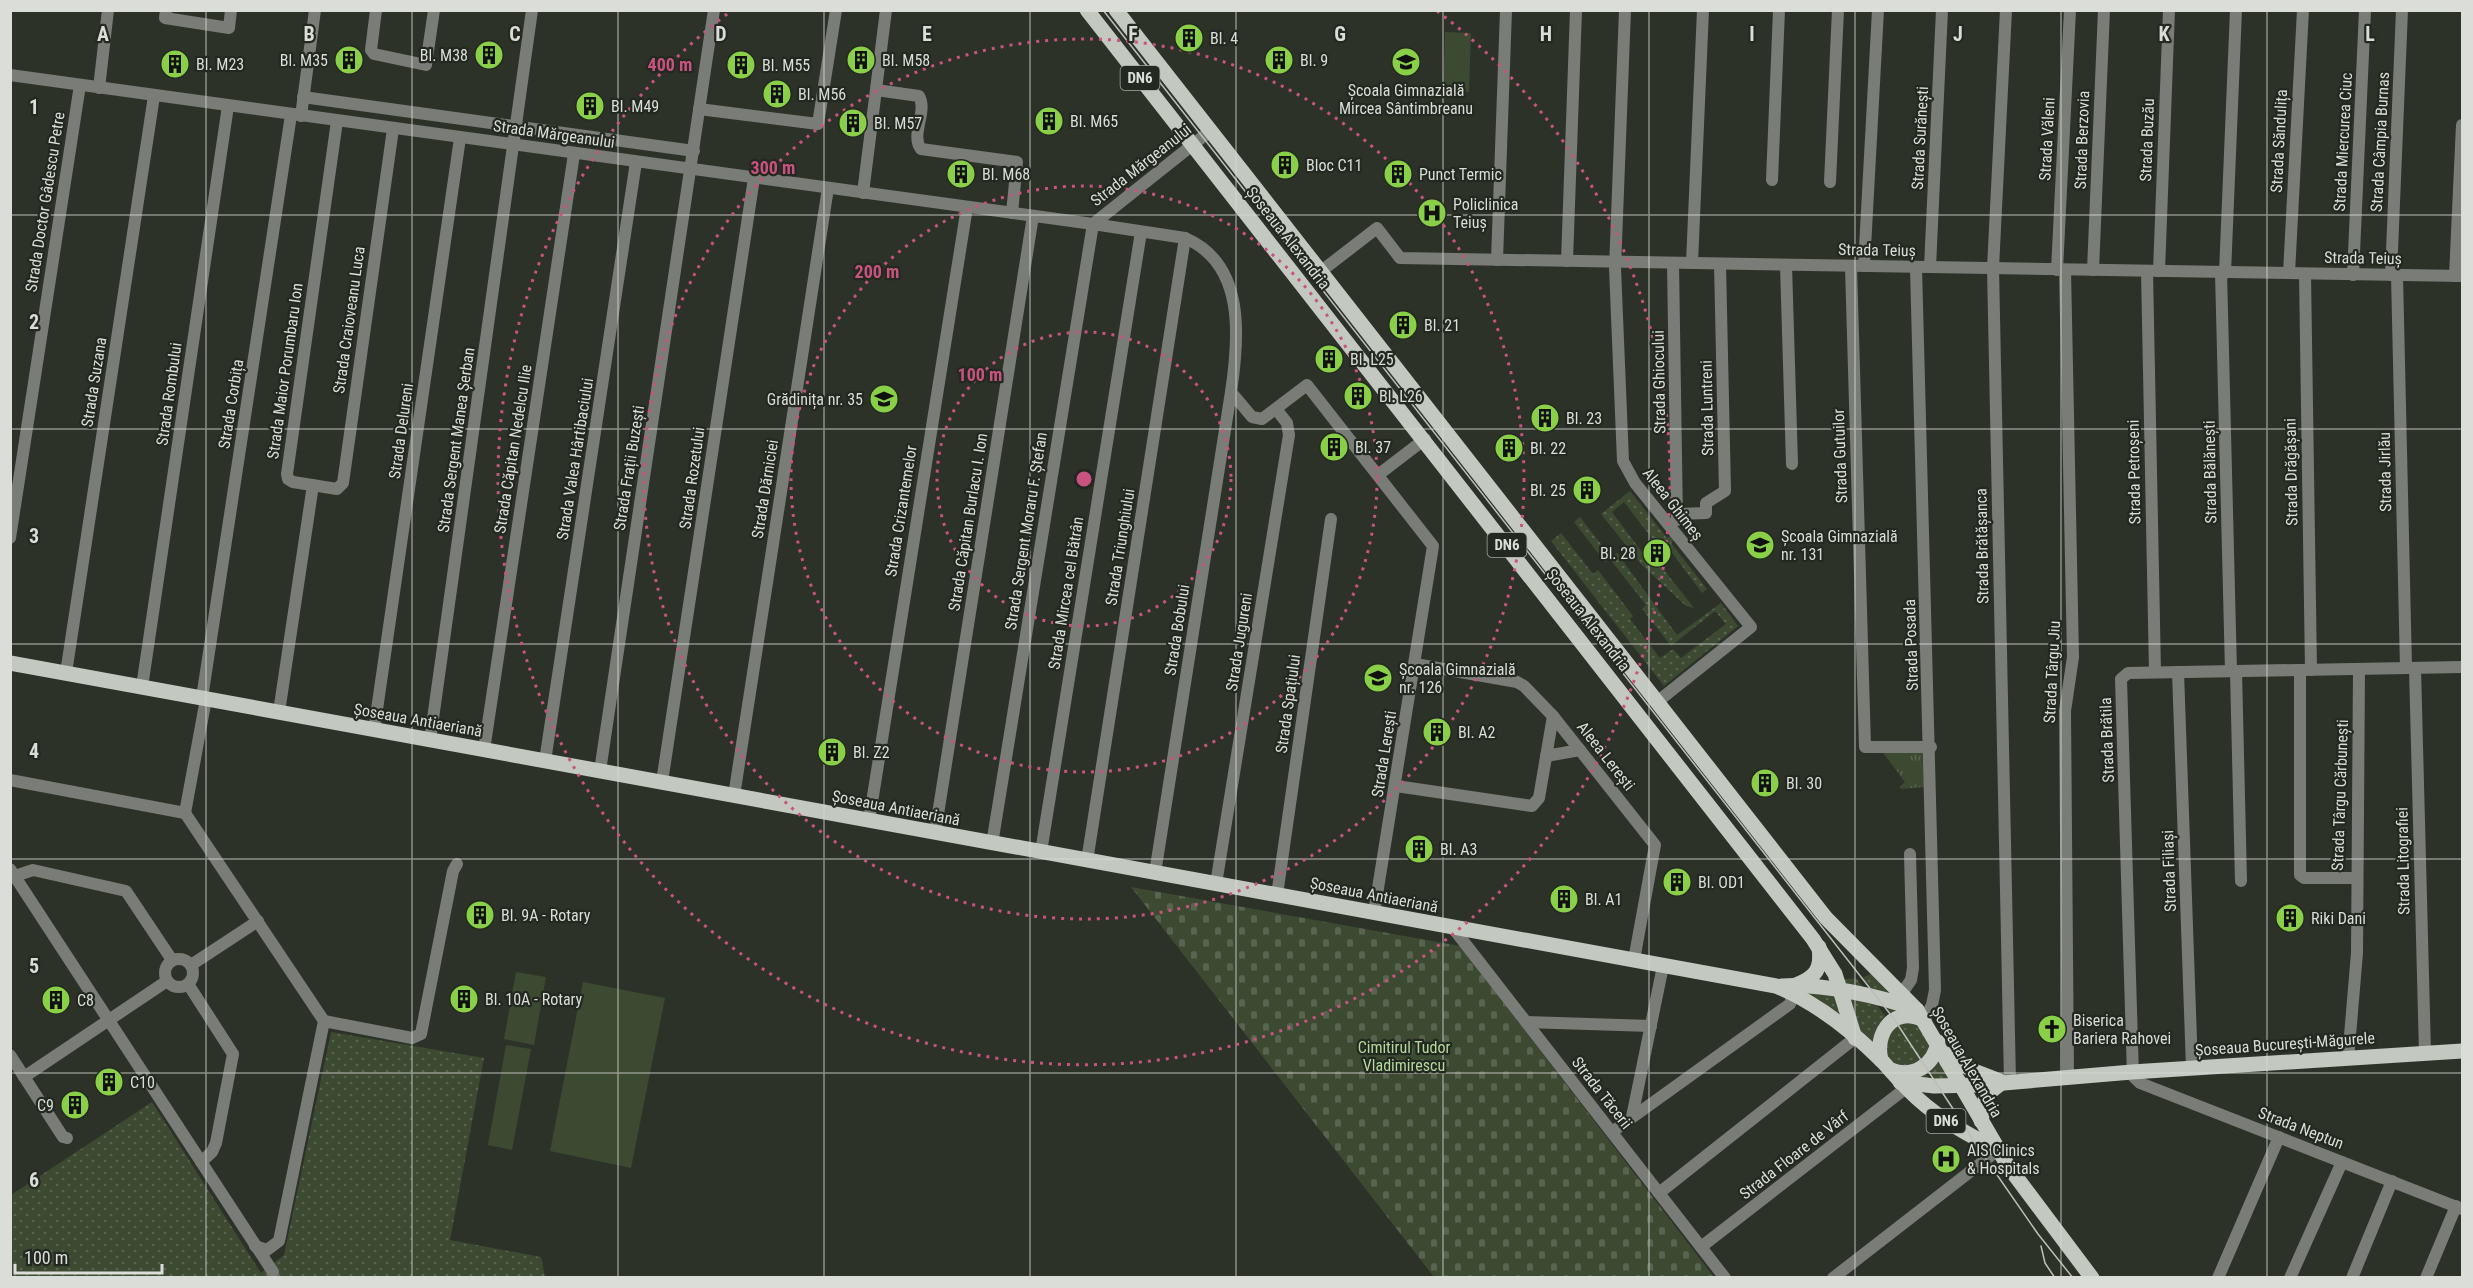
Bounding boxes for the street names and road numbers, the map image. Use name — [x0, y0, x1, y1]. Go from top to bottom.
road number: DN6 — [1120, 66, 1160, 90]
street label: Strada Câmpia Burnas — [2367, 71, 2393, 213]
street label: Strada Miercurea Ciuc — [2330, 72, 2356, 212]
street label: Strada Surănești — [1908, 86, 1933, 190]
street label: Strada Săndulița — [2267, 89, 2292, 193]
street label: Strada Berzovia — [2071, 90, 2093, 190]
street label: Strada Văleni — [2035, 97, 2059, 181]
street label: Strada Buzău — [2136, 98, 2158, 182]
street label: Strada Doctor Gâdescu Petre — [21, 111, 69, 293]
street label: Strada Mărgeanului — [492, 116, 616, 152]
street label: Strada Mărgeanului — [1087, 120, 1195, 210]
street label: Șoseaua Alexandria — [1241, 183, 1334, 294]
street label: Strada Teiuș — [1838, 240, 1916, 261]
street label: Strada Craioveanu Luca — [329, 245, 369, 395]
street label: Strada Teiuș — [2324, 248, 2402, 269]
street label: Strada Maior Porumbaru Ion — [263, 282, 307, 460]
street label: Strada Ghiocului — [1649, 330, 1669, 434]
street label: Strada Suzana — [78, 336, 110, 428]
street label: Strada Rombului — [152, 341, 186, 447]
street label: Strada Sergent Manea Șerban — [434, 346, 479, 534]
street label: Strada Corbița — [215, 358, 248, 450]
street label: Strada Luntreni — [1697, 360, 1717, 456]
street label: Strada Căpitan Nedelcu Ilie — [490, 363, 536, 535]
street label: Strada Valea Hârtibaciului — [553, 377, 597, 541]
street label: Strada Delureni — [385, 382, 417, 480]
street label: Strada Frații Buzești — [610, 404, 649, 532]
street label: Strada Gutuilor — [1829, 408, 1851, 504]
street label: Strada Drăgășani — [2281, 418, 2302, 526]
street label: Strada Petroșeni — [2124, 420, 2145, 524]
street label: Strada Bălănești — [2200, 420, 2221, 524]
street label: Strada Rozetului — [675, 426, 709, 530]
street label: Strada Sergent Moraru F. Ștefan — [1001, 431, 1052, 631]
street label: Strada Căpitan Burlacu I. Ion — [945, 432, 991, 612]
street label: Strada Jirlău — [2375, 432, 2395, 512]
street label: Strada Dărniciei — [748, 438, 782, 540]
street label: Strada Crizantemelor — [881, 444, 921, 578]
street label: Aleea Ghimeș — [1638, 464, 1707, 545]
street label: Strada Triunghiului — [1101, 487, 1139, 607]
street label: Strada Brătășanca — [1971, 488, 1994, 604]
street label: Strada Mircea cel Bătrân — [1045, 515, 1087, 671]
road number: DN6 — [1488, 533, 1526, 557]
street label: Șoseaua Alexandria — [1541, 565, 1634, 676]
street label: Strada Bobului — [1160, 583, 1194, 677]
street label: Strada Jugureni — [1222, 591, 1256, 693]
street label: Strada Posada — [1900, 599, 1922, 691]
street label: Strada Târgu Jiu — [2040, 620, 2064, 724]
street label: Strada Spațiului — [1272, 653, 1305, 755]
street label: Strada Brătila — [2096, 697, 2118, 783]
street label: Șoseaua Antiaeriană — [352, 699, 484, 742]
street label: Strada Lerești — [1368, 709, 1401, 799]
street label: Aleea Lerești — [1572, 718, 1639, 795]
street label: Strada Târgu Cărbunești — [2328, 719, 2353, 871]
street label: Șoseaua Antiaeriană — [830, 786, 962, 831]
street label: Strada Litografiei — [2393, 807, 2413, 915]
street label: Strada Filiași — [2158, 830, 2181, 912]
street label: Șoseaua Antiaeriană — [1308, 873, 1440, 918]
street label: Șoseaua Alexandria — [1927, 1003, 2006, 1121]
street label: Șoseaua București-Măgurele — [2194, 1028, 2376, 1061]
street label: Strada Tăcerii — [1568, 1053, 1636, 1133]
street label: Strada Neptun — [2256, 1103, 2346, 1153]
street label: Strada Floare de Vârf — [1736, 1107, 1852, 1203]
road number: DN6 — [1926, 1109, 1966, 1133]

